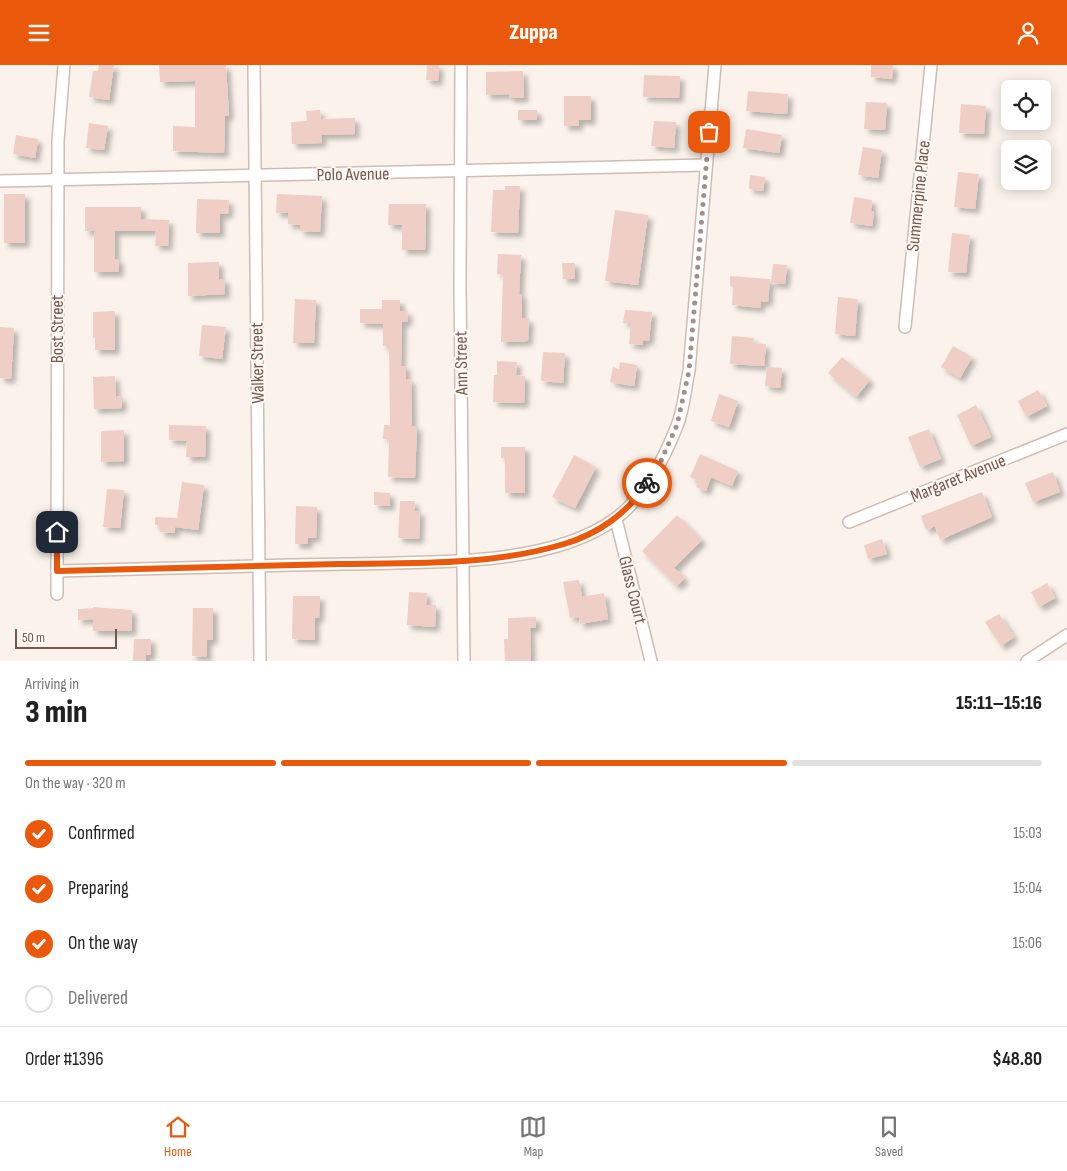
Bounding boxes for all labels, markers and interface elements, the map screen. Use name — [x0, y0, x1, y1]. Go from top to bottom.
icon: menu — [25, 19, 53, 47]
text: Zuppa — [509, 19, 558, 46]
icon: person — [1014, 19, 1042, 47]
map controls — [1001, 80, 1051, 190]
button: locate — [1001, 80, 1051, 130]
pin — [688, 111, 730, 153]
icon: bag — [695, 118, 723, 146]
street label: Summerpine Place — [902, 139, 935, 253]
button: layers — [1001, 140, 1051, 190]
street label: Polo Avenue — [316, 163, 390, 186]
street label: Bost Street — [47, 294, 68, 363]
street label: Walker Street — [246, 322, 269, 404]
street label: Ann Street — [450, 330, 473, 396]
street label: Margaret Avenue — [908, 450, 1009, 507]
courier — [622, 458, 672, 508]
icon: bike — [633, 469, 661, 497]
pin — [36, 511, 78, 553]
icon: home — [43, 518, 71, 546]
street label: Glass Court — [614, 554, 651, 627]
scale bar — [15, 626, 118, 649]
text: 50 m — [22, 629, 45, 646]
text: Arriving in — [25, 675, 79, 694]
text: 15:11–15:16 — [956, 692, 1042, 715]
text: 3 min — [25, 693, 87, 732]
text: On the way · 320 m — [25, 774, 125, 793]
icon: check — [25, 820, 53, 848]
text: Confirmed — [68, 822, 135, 845]
text: 15:03 — [1013, 824, 1042, 843]
icon: check — [25, 875, 53, 903]
text: Preparing — [68, 877, 129, 900]
text: 15:04 — [1013, 879, 1042, 898]
icon: check — [25, 930, 53, 958]
text: On the way — [68, 932, 138, 955]
text: 15:06 — [1013, 934, 1042, 953]
text: Delivered — [68, 987, 128, 1010]
text: Order #1396 — [25, 1048, 104, 1071]
text: $48.80 — [992, 1048, 1042, 1071]
tab: Home — [164, 1113, 192, 1160]
tab: Map — [519, 1113, 547, 1160]
tab: Saved — [875, 1113, 903, 1160]

